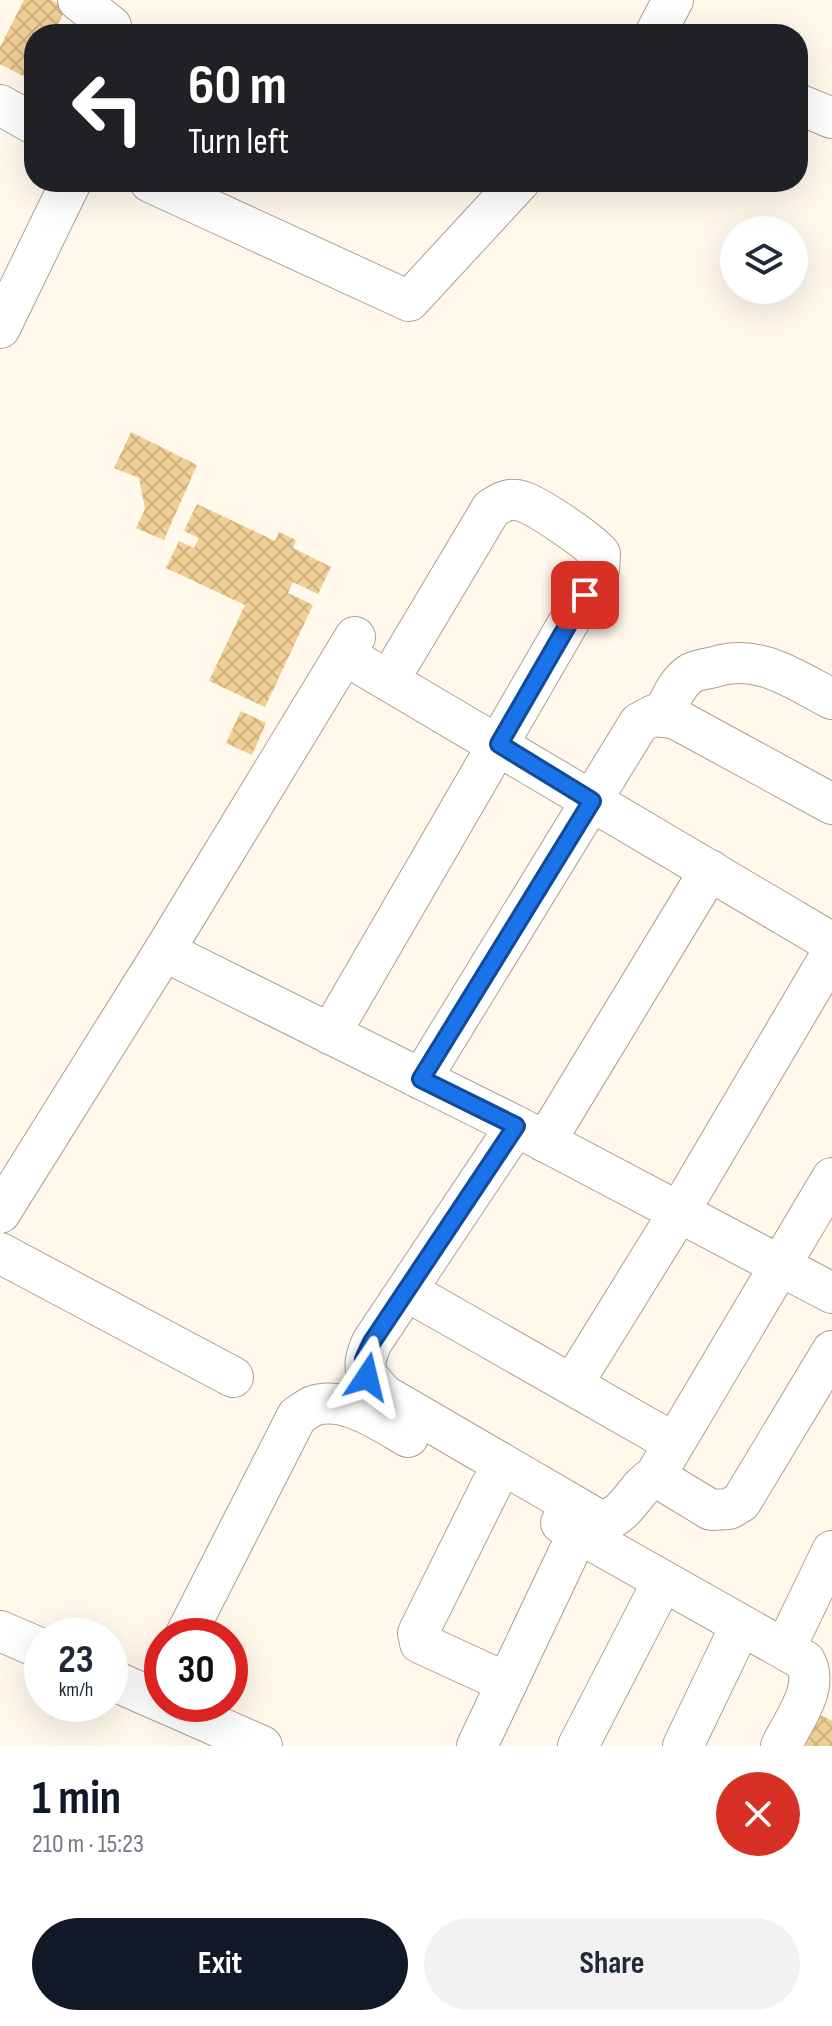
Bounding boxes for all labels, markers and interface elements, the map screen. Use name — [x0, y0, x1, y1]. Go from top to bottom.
text: 60 m — [188, 53, 287, 120]
icon: left — [56, 56, 160, 160]
text: Turn left — [188, 121, 289, 164]
map controls — [720, 216, 808, 304]
button: layers — [720, 216, 808, 304]
pin — [551, 561, 619, 629]
icon: arrive — [563, 573, 607, 617]
position arrow — [325, 1335, 409, 1419]
speed limit sign: 30 — [144, 1618, 248, 1722]
text: 23 — [58, 1636, 94, 1684]
text: km/h — [59, 1678, 93, 1702]
text: 1 min — [32, 1770, 121, 1827]
button: close — [716, 1772, 800, 1856]
text: 210 m · 15:23 — [32, 1829, 144, 1860]
button: Exit — [32, 1918, 408, 2010]
button: Share — [424, 1918, 800, 2010]

